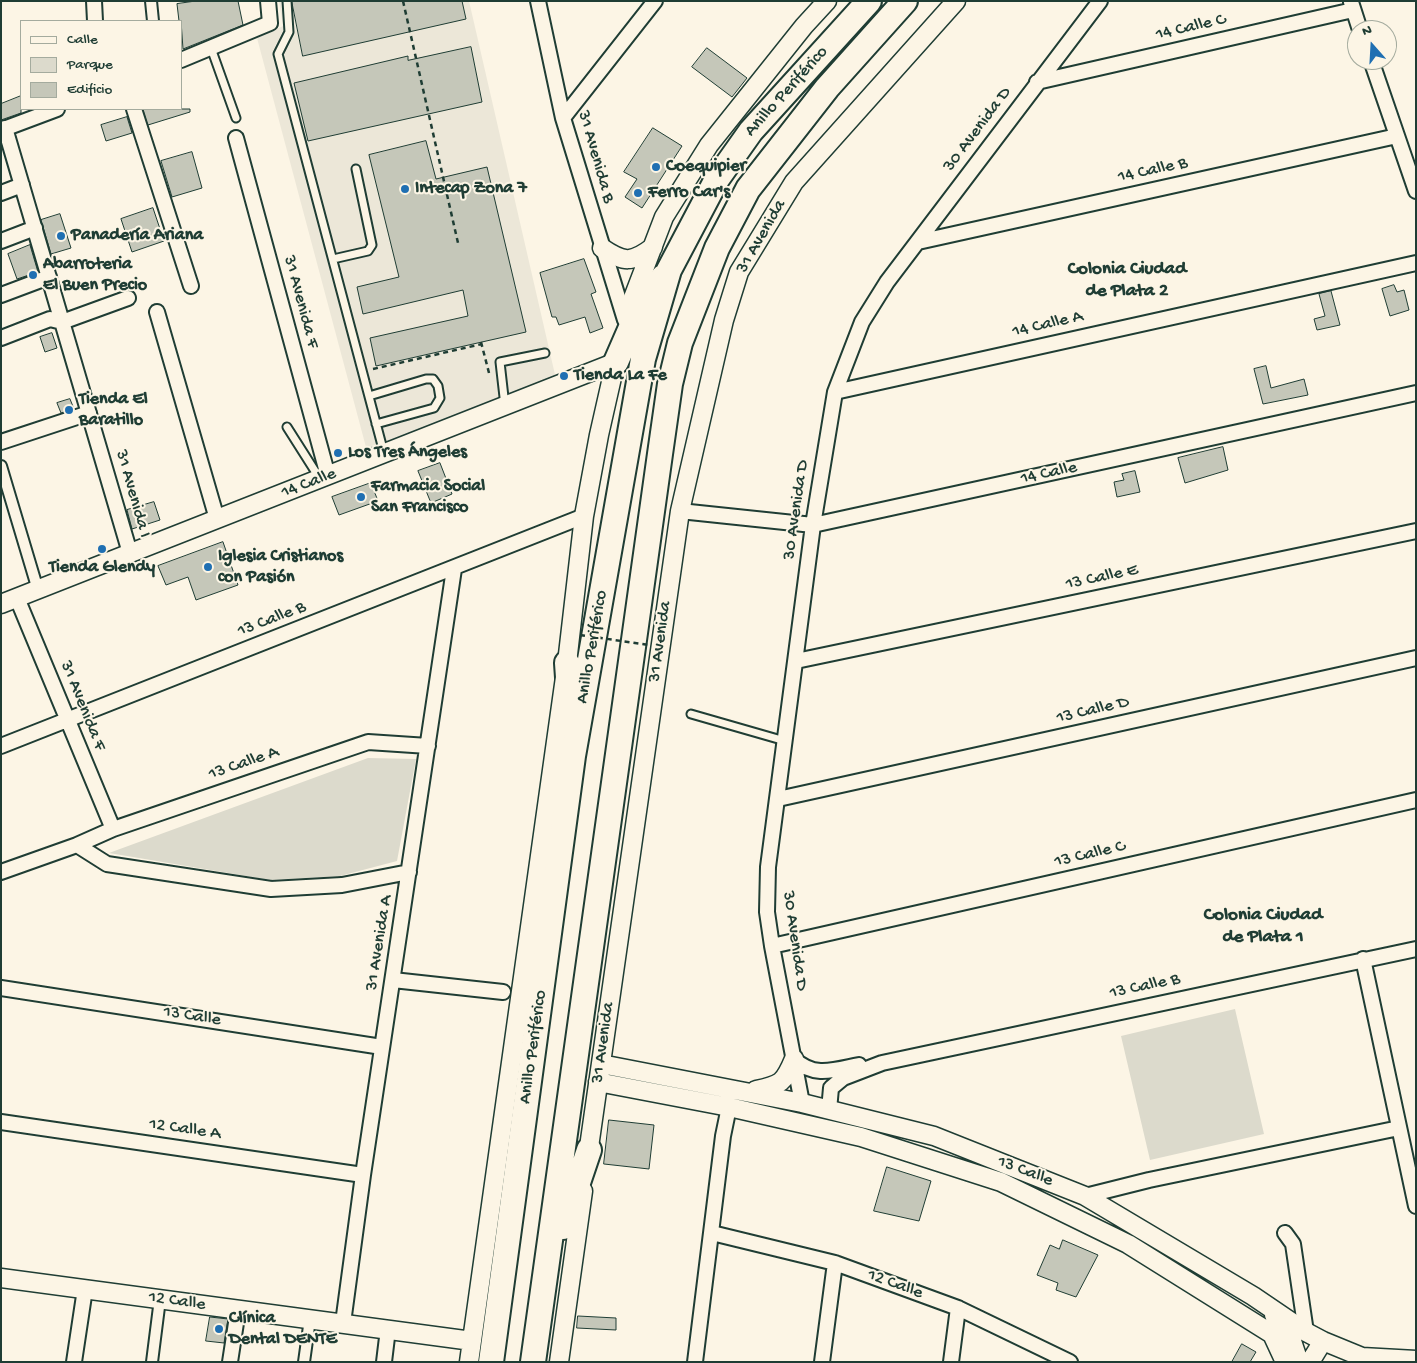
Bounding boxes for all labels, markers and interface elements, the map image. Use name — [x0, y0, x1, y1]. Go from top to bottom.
street label: 14 Calle C — [1154, 9, 1228, 47]
legend — [20, 20, 182, 110]
north arrow — [1347, 20, 1397, 70]
text: N — [1360, 22, 1374, 41]
text: Calle — [67, 31, 98, 49]
street label: Anillo Periférico — [741, 42, 833, 142]
text: Parque — [67, 56, 113, 74]
text: Edificio — [67, 81, 112, 99]
street label: 30 Avenida D — [939, 83, 1017, 177]
street label: 31 Avenida B — [572, 108, 618, 206]
street label: 14 Calle B — [1116, 153, 1190, 189]
place label: Coequipier — [666, 156, 746, 178]
marker: Coequipier — [650, 161, 662, 173]
place label: Intecap Zona 7 — [415, 178, 527, 200]
place label: Ferro Car's — [648, 182, 730, 204]
marker: Intecap Zona 7 — [399, 183, 411, 195]
marker: Ferro Car's — [632, 187, 644, 199]
street label: 31 Avenida — [732, 196, 792, 278]
place label: Panadería Ariana — [71, 225, 203, 247]
marker: Panadería Ariana — [55, 230, 67, 242]
street label: 31 Avenida F — [277, 253, 323, 351]
place label: Abarroteria El Buen Precio — [43, 254, 147, 296]
district label: Colonia Ciudad de Plata 2 — [1068, 259, 1186, 303]
marker: Abarroteria El Buen Precio — [27, 269, 39, 281]
street label: 14 Calle A — [1011, 306, 1085, 344]
place label: Tienda La Fe — [574, 365, 667, 387]
marker: Tienda La Fe — [558, 370, 570, 382]
place label: Tienda El Baratillo — [79, 389, 148, 432]
marker: Tienda El Baratillo — [63, 404, 75, 416]
place label: Los Tres Ángeles — [348, 442, 467, 464]
marker: Los Tres Ángeles — [332, 447, 344, 459]
street label: 31 Avenida I — [109, 448, 155, 540]
street label: 14 Calle — [1019, 458, 1079, 490]
street label: 30 Avenida D — [779, 459, 815, 561]
street label: 14 Calle — [279, 464, 339, 504]
place label: Farmacia Social San Francisco — [371, 476, 485, 518]
marker: Farmacia Social San Francisco — [355, 491, 367, 503]
marker: Tienda Glendy — [96, 543, 108, 555]
place label: Iglesia Cristianos con Pasión — [218, 546, 343, 588]
place label: Tienda Glendy — [49, 557, 155, 579]
street label: 13 Calle E — [1064, 560, 1140, 596]
marker: Iglesia Cristianos con Pasión — [202, 561, 214, 573]
street label: Anillo Periférico — [572, 589, 614, 705]
street label: 13 Calle B — [235, 597, 309, 643]
street label: 31 Avenida — [645, 600, 677, 684]
street label: 31 Avenida F — [54, 658, 110, 754]
street label: 13 Calle D — [1055, 692, 1131, 730]
street label: 13 Calle A — [206, 742, 282, 786]
street label: 13 Calle C — [1053, 836, 1127, 874]
street label: 30 Avenida D — [776, 890, 812, 992]
street label: 31 Avenida A — [362, 894, 398, 992]
district label: Colonia Ciudad de Plata 1 — [1204, 905, 1322, 949]
street label: 13 Calle B — [1108, 969, 1182, 1005]
street label: Anillo Periférico — [515, 989, 553, 1105]
street label: 31 Avenida — [588, 1001, 620, 1085]
street label: 13 Calle — [162, 1002, 222, 1032]
street label: 12 Calle A — [148, 1114, 222, 1146]
street label: 13 Calle — [994, 1152, 1056, 1192]
street label: 12 Calle — [864, 1265, 926, 1305]
street label: 12 Calle — [147, 1287, 207, 1317]
place label: Clínica Dental DENTE — [229, 1308, 337, 1350]
marker: Clínica Dental DENTE — [213, 1323, 225, 1335]

